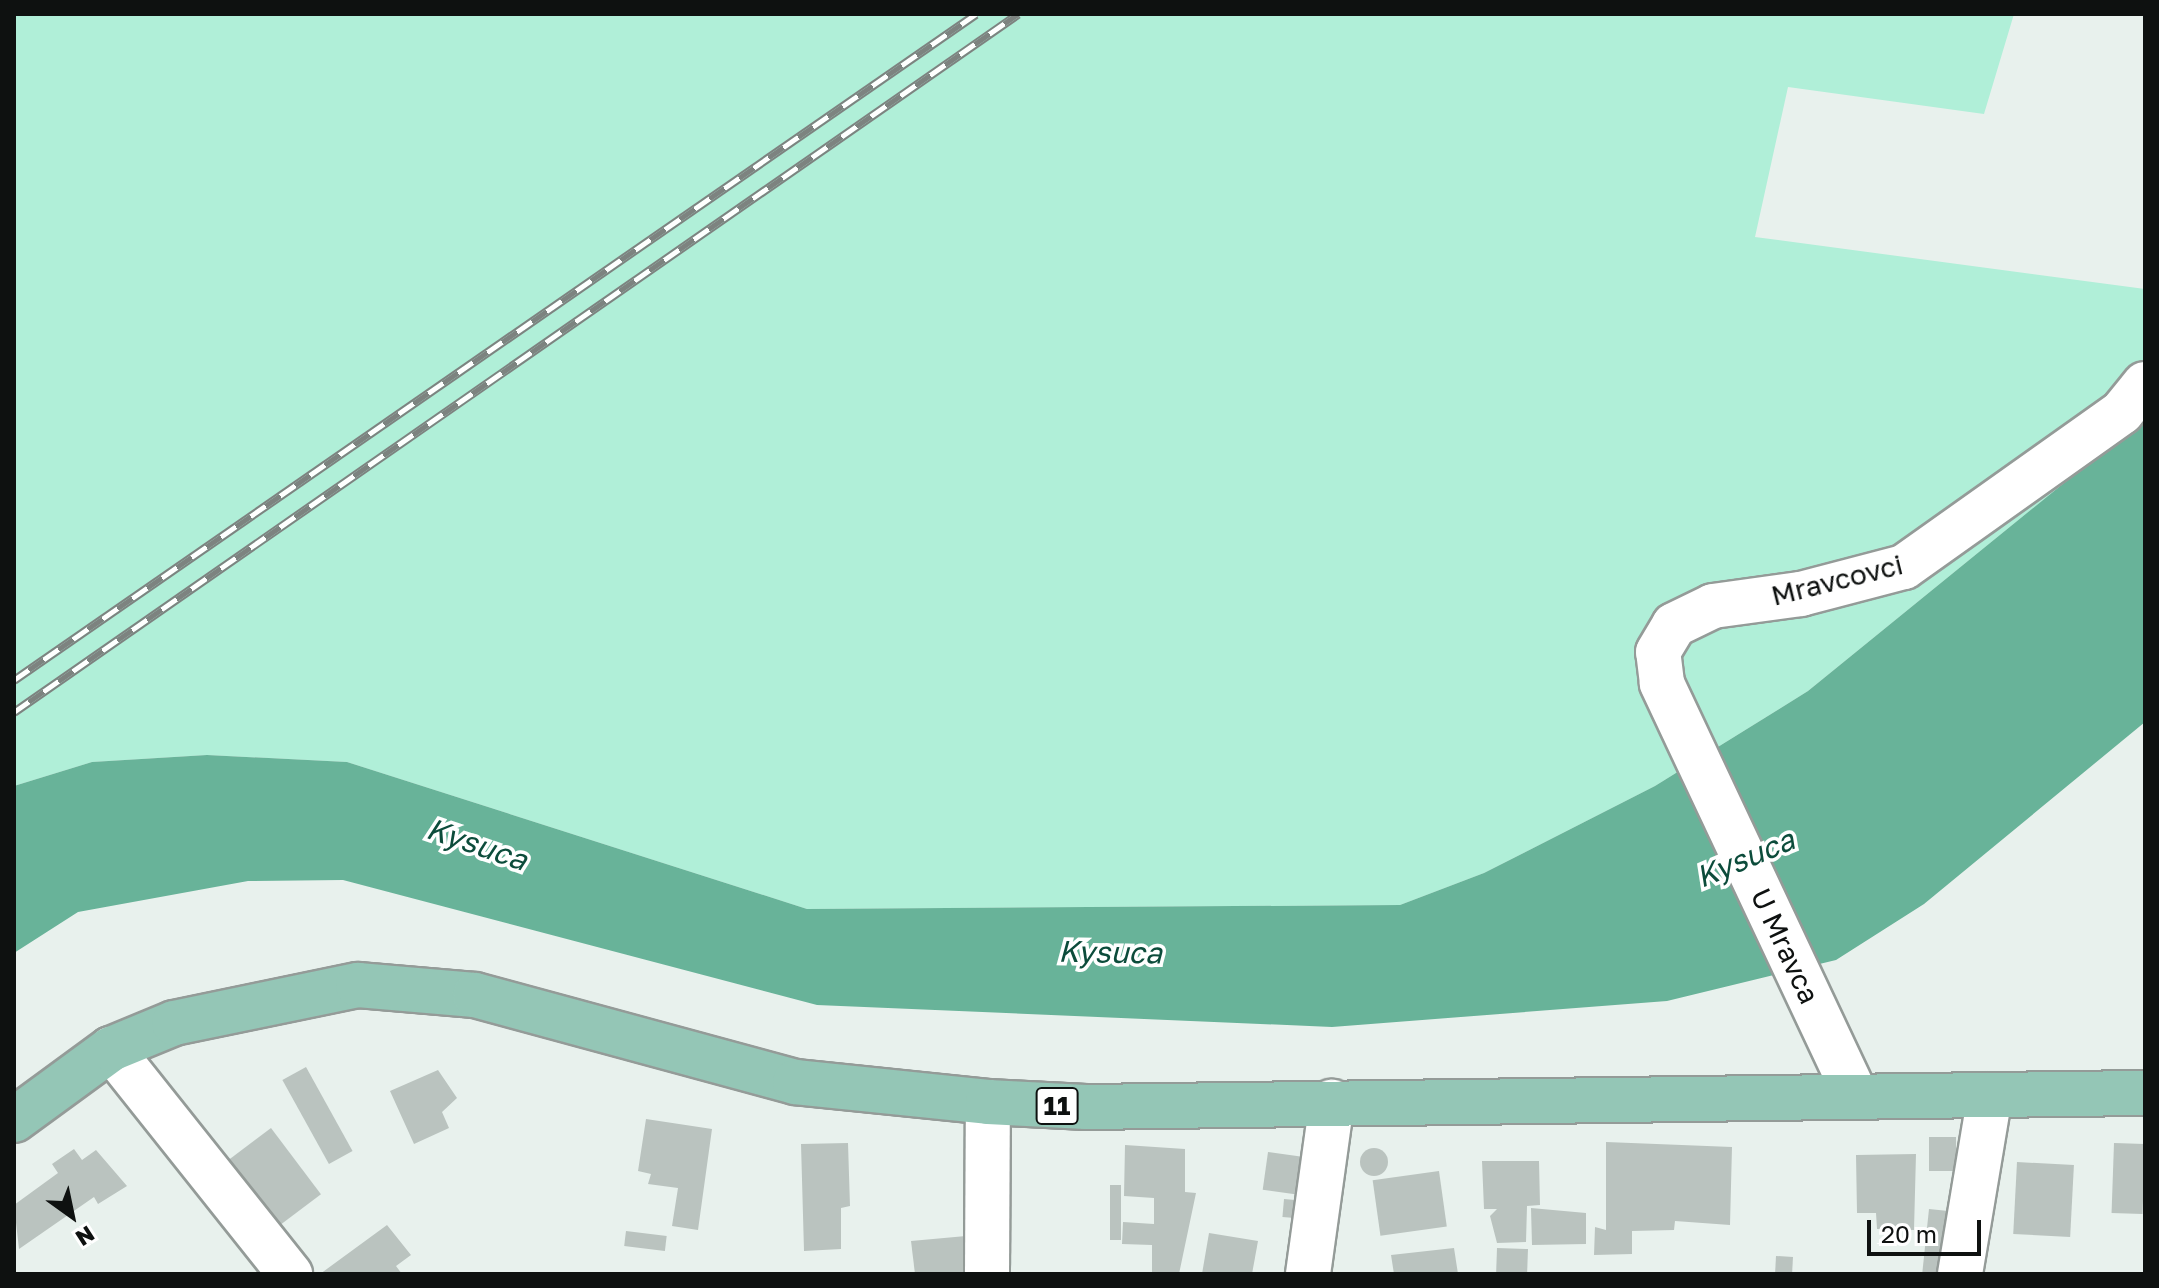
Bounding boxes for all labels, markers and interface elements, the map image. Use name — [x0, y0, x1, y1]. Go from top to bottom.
street label: Mravcovci — [1768, 547, 1906, 613]
water label: Kysuca — [422, 810, 532, 878]
water label: Kysuca — [1690, 821, 1800, 895]
street label: U Mravca — [1744, 883, 1826, 1009]
water label: Kysuca — [1058, 933, 1162, 971]
road number: 11 — [1035, 1084, 1079, 1128]
north arrow — [32, 1176, 112, 1256]
scale bar — [1871, 1204, 1985, 1254]
text: 20 m — [1881, 1219, 1937, 1248]
text: N — [71, 1221, 100, 1252]

